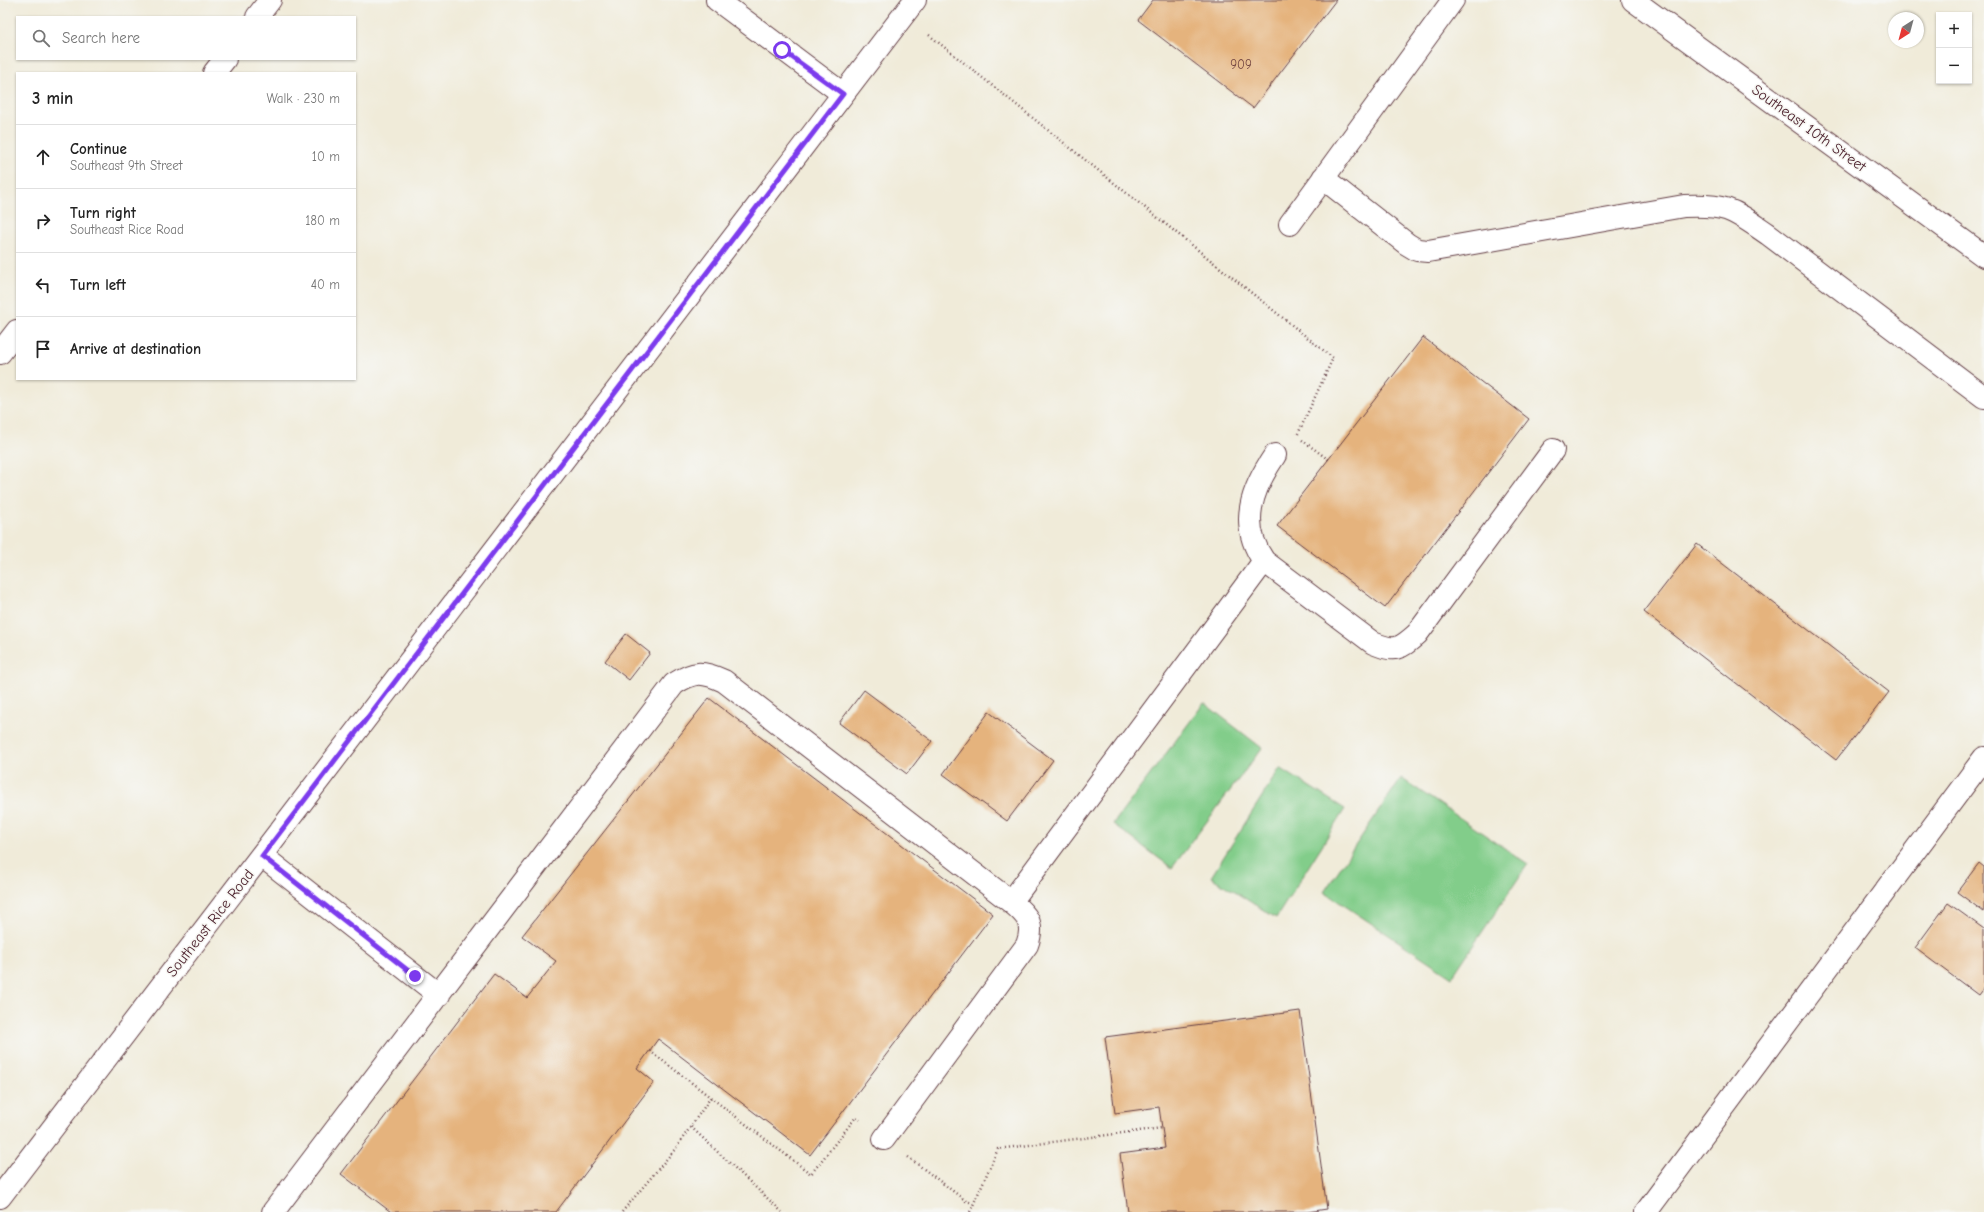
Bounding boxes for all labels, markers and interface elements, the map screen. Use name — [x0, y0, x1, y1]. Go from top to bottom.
north arrow — [1888, 12, 1924, 48]
map controls — [1936, 12, 1972, 84]
button: + — [1936, 12, 1972, 48]
search box — [16, 16, 356, 60]
icon: search — [30, 27, 52, 49]
text: Search here — [62, 29, 140, 47]
route start — [773, 41, 791, 59]
button: − — [1936, 48, 1972, 84]
house number: 909 — [1230, 57, 1252, 72]
street label: Southeast 10th Street — [1748, 80, 1870, 176]
text: 3 min — [32, 89, 73, 108]
text: Walk · 230 m — [266, 91, 340, 106]
text: Continue — [70, 140, 127, 158]
icon: ahead — [32, 146, 54, 168]
text: 10 m — [312, 149, 340, 164]
text: Southeast 9th Street — [70, 158, 183, 173]
text: Turn right — [70, 204, 136, 222]
icon: right — [32, 210, 54, 232]
text: 180 m — [305, 213, 340, 228]
text: Southeast Rice Road — [70, 222, 184, 237]
icon: left — [32, 274, 54, 296]
text: Turn left — [70, 276, 126, 294]
text: 40 m — [311, 277, 340, 292]
icon: arrive — [32, 338, 54, 360]
text: Arrive at destination — [70, 340, 201, 358]
street label: Southeast Rice Road — [162, 866, 258, 980]
route end — [406, 967, 424, 985]

